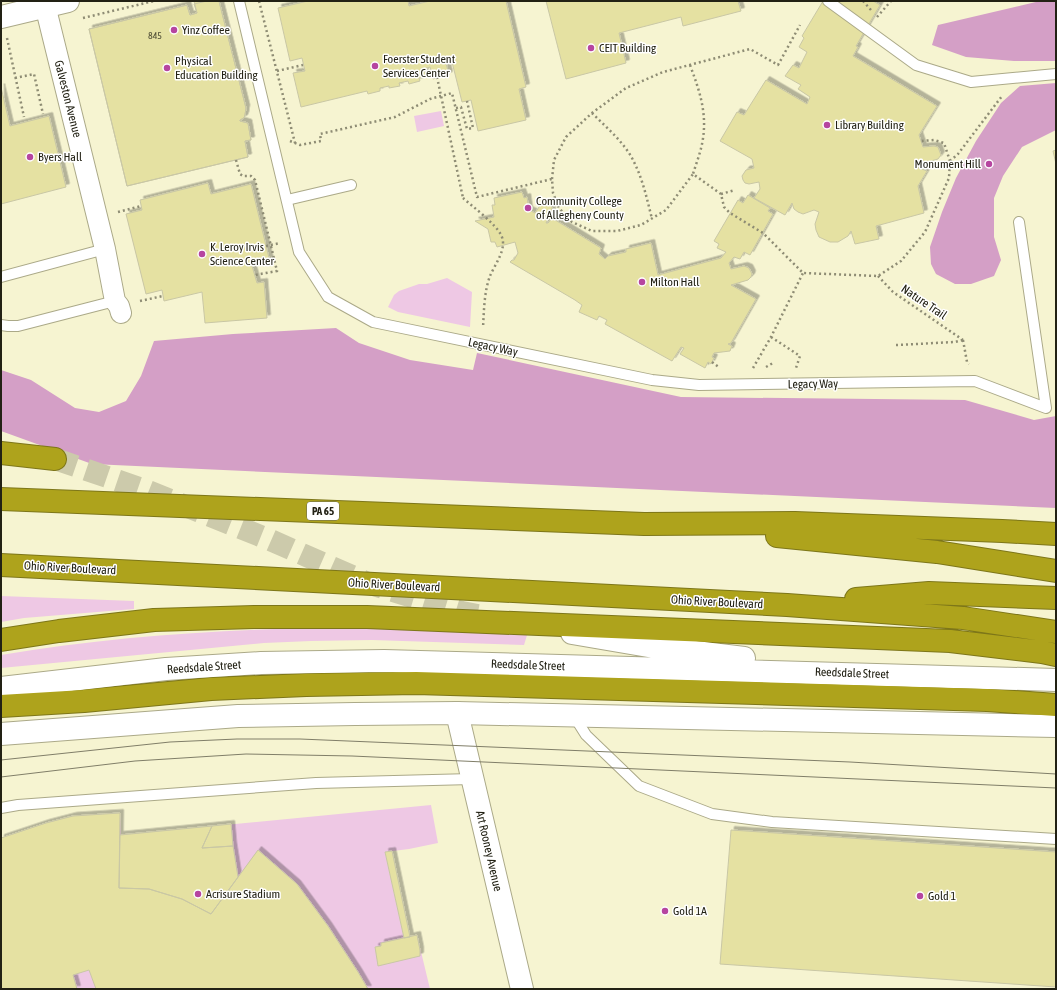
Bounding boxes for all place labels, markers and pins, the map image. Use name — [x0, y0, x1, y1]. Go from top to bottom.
place label: Yinz Coffee — [182, 23, 230, 37]
marker: Yinz Coffee — [169, 25, 179, 35]
place label: CEIT Building — [599, 41, 657, 55]
marker: CEIT Building — [586, 43, 596, 53]
place label: Foerster Student Services Center — [383, 52, 456, 80]
place label: Physical Education Building — [175, 54, 259, 82]
marker: Foerster Student Services Center — [370, 61, 380, 71]
marker: Physical Education Building — [162, 63, 172, 73]
place label: Library Building — [835, 118, 905, 132]
marker: Library Building — [822, 120, 832, 130]
place label: Byers Hall — [38, 150, 83, 164]
marker: Byers Hall — [25, 152, 35, 162]
place label: Monument Hill — [915, 157, 982, 171]
marker: Monument Hill — [984, 159, 994, 169]
place label: Community College of Allegheny County — [536, 194, 624, 222]
marker: Community College of Allegheny County — [523, 203, 533, 213]
place label: K. Leroy Irvis Science Center — [210, 240, 274, 268]
marker: K. Leroy Irvis Science Center — [197, 249, 207, 259]
place label: Milton Hall — [650, 275, 700, 289]
marker: Milton Hall — [637, 277, 647, 287]
place label: Acrisure Stadium — [206, 887, 280, 901]
marker: Acrisure Stadium — [193, 889, 203, 899]
place label: Gold 1 — [928, 889, 956, 903]
marker: Gold 1 — [915, 891, 925, 901]
place label: Gold 1A — [673, 904, 707, 918]
marker: Gold 1A — [660, 906, 670, 916]

